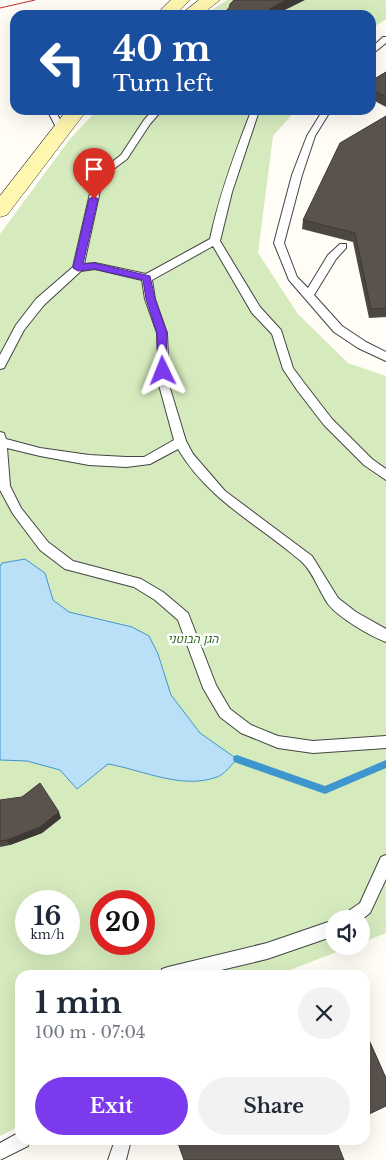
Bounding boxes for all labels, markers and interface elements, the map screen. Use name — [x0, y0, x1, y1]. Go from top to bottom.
text: 40 m — [113, 27, 211, 70]
icon: left — [30, 30, 95, 95]
text: Turn left — [113, 70, 213, 97]
pin — [73, 148, 115, 199]
icon: arrive — [80, 155, 108, 183]
position arrow — [136, 344, 188, 396]
park label: הגן הבוטני — [168, 631, 219, 646]
speed limit sign: 20 — [90, 890, 155, 955]
text: 16 — [34, 901, 61, 932]
map controls — [325, 910, 370, 955]
button: sound — [325, 910, 370, 955]
text: km/h — [30, 927, 65, 942]
text: 1 min — [35, 984, 122, 1021]
button: close — [298, 987, 350, 1039]
text: 100 m · 07:04 — [35, 1022, 145, 1042]
button: Exit — [35, 1077, 188, 1135]
button: Share — [198, 1077, 350, 1135]

